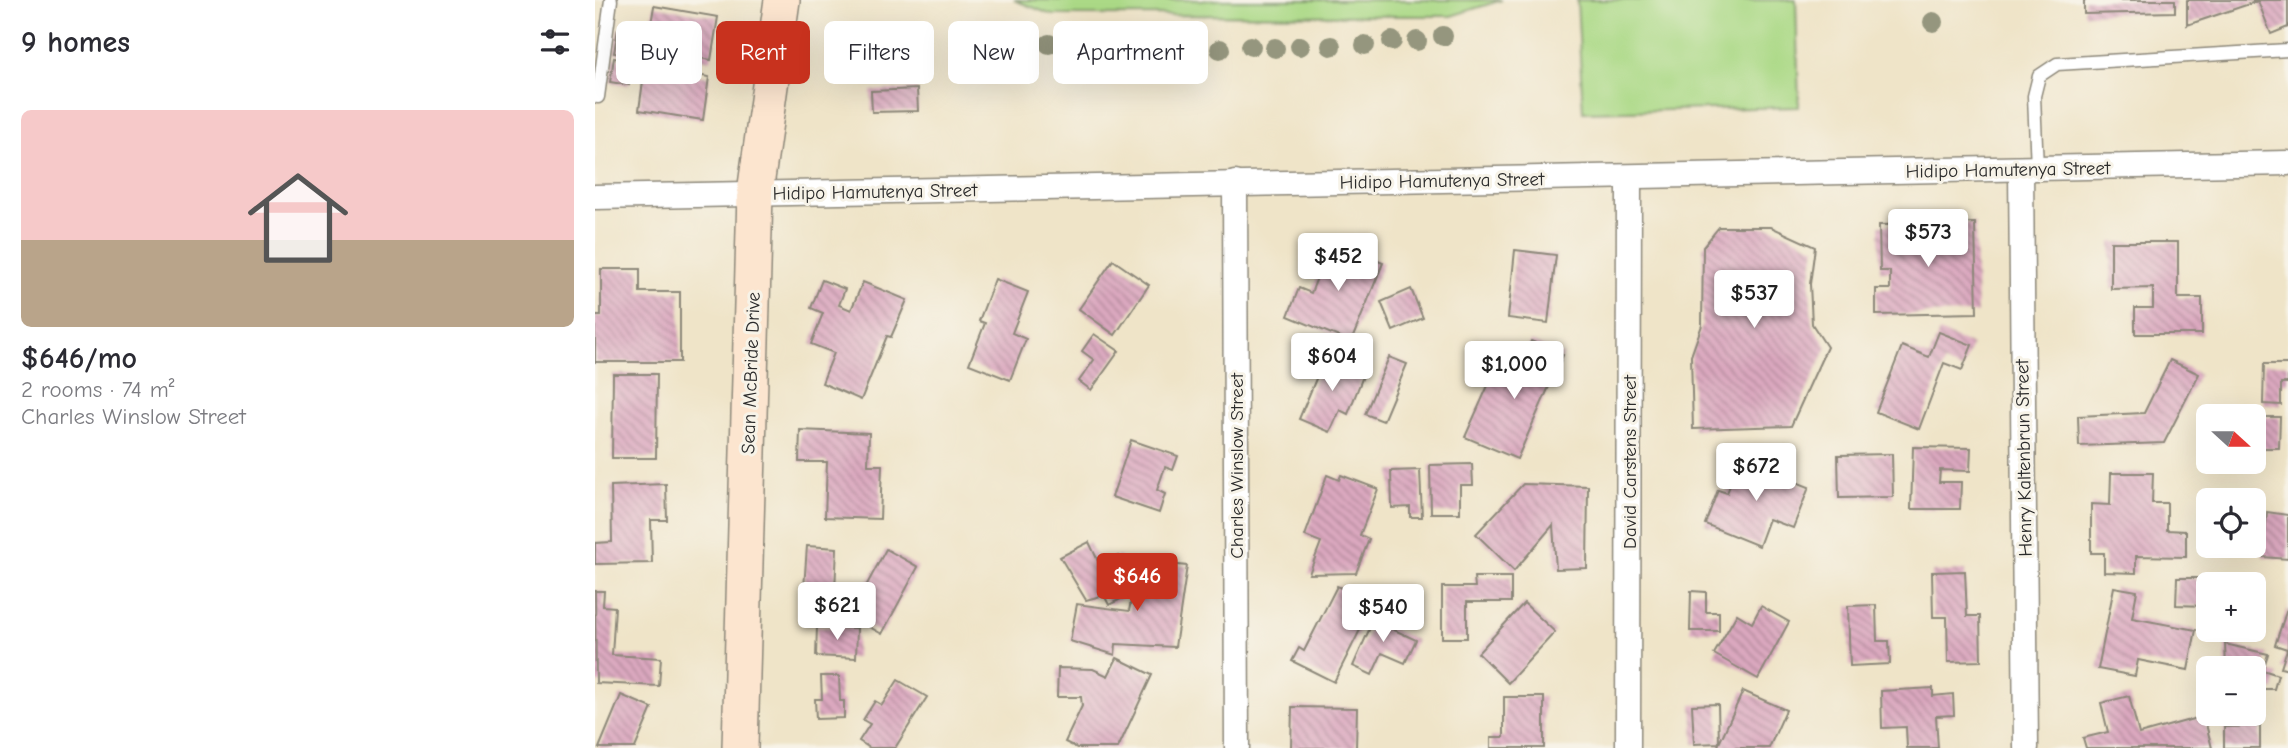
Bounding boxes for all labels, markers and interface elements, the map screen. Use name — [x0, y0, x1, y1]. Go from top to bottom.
chip: Buy — [616, 21, 702, 84]
chip: Rent — [716, 21, 810, 84]
chip: Filters — [824, 21, 934, 84]
chip: New — [948, 21, 1039, 84]
chip: Apartment — [1053, 21, 1208, 84]
icon: filters — [536, 23, 574, 61]
text: 9 homes — [21, 25, 130, 60]
icon: home — [235, 155, 361, 281]
street label: Hidipo Hamutenya Street — [1905, 157, 2111, 183]
street label: Hidipo Hamutenya Street — [1339, 168, 1545, 194]
street label: Hidipo Hamutenya Street — [772, 179, 978, 205]
pin: $573 — [1887, 210, 1969, 269]
text: $573 — [1904, 218, 1952, 245]
pin: $452 — [1297, 233, 1379, 293]
text: $452 — [1314, 242, 1362, 269]
pin: $537 — [1713, 270, 1795, 330]
text: $537 — [1730, 279, 1778, 306]
street label: Sean McBride Drive — [737, 292, 765, 454]
pin: $604 — [1291, 334, 1373, 393]
text: $646/mo — [21, 341, 137, 376]
text: $604 — [1307, 342, 1357, 369]
pin: $1,000 — [1457, 342, 1571, 401]
text: $1,000 — [1481, 350, 1547, 377]
street label: Henry Kaltenbrun Street — [2011, 358, 2037, 557]
street label: Charles Winslow Street — [1226, 373, 1248, 559]
street label: David Carstens Street — [1619, 374, 1641, 549]
text: 2 rooms · 74 m² — [21, 376, 174, 403]
text: Charles Winslow Street — [21, 403, 246, 430]
north arrow — [2196, 404, 2266, 474]
map controls — [2196, 404, 2266, 726]
pin: $672 — [1715, 444, 1797, 503]
text: $672 — [1732, 452, 1780, 479]
button: locate — [2196, 488, 2266, 558]
pin: $646 — [1096, 554, 1178, 613]
text: $646 — [1113, 562, 1161, 589]
button: + — [2196, 572, 2266, 642]
pin: $621 — [796, 582, 878, 642]
pin: $540 — [1342, 584, 1424, 644]
text: $621 — [814, 591, 860, 618]
text: $540 — [1358, 593, 1408, 620]
button: − — [2196, 656, 2266, 726]

